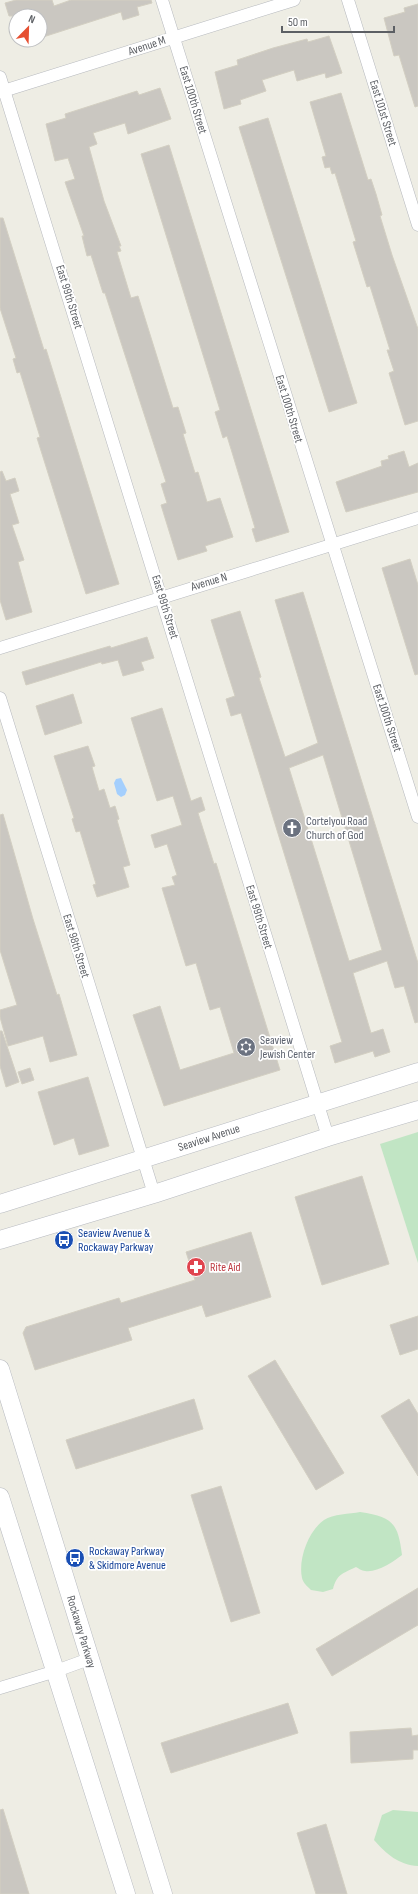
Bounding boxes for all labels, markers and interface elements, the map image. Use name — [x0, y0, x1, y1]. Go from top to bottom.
north arrow — [8, 8, 48, 48]
scale bar — [282, 8, 394, 34]
text: N — [26, 12, 37, 26]
text: 50 m — [288, 15, 308, 30]
street label: Avenue M — [125, 33, 168, 59]
street label: East 100th Street — [176, 64, 211, 136]
street label: East 101st Street — [366, 78, 400, 148]
street label: East 99th Street — [52, 263, 86, 331]
street label: East 100th Street — [272, 373, 307, 445]
street label: Avenue N — [188, 569, 229, 595]
street label: East 99th Street — [148, 573, 182, 641]
street label: East 100th Street — [369, 682, 405, 754]
place label: Cortelyou Road Church of God — [306, 814, 367, 843]
church icon: Cortelyou Road Church of God — [281, 817, 303, 839]
street label: East 99th Street — [242, 883, 276, 951]
street label: East 98th Street — [59, 912, 93, 980]
place label: Seaview Jewish Center — [259, 1033, 316, 1062]
synagogue icon: Seaview Jewish Center — [235, 1036, 257, 1058]
street label: Seaview Avenue — [176, 1121, 242, 1155]
place label: Seaview Avenue & Rockaway Parkway — [78, 1226, 154, 1255]
bus stop icon: Seaview Avenue & Rockaway Parkway — [53, 1229, 75, 1251]
pharmacy icon: Rite Aid — [185, 1256, 207, 1278]
place label: Rite Aid — [210, 1260, 240, 1275]
place label: Rockaway Parkway & Skidmore Avenue — [89, 1544, 166, 1573]
bus stop icon: Rockaway Parkway & Skidmore Avenue — [64, 1547, 86, 1569]
street label: Rockaway Parkway — [63, 1594, 99, 1671]

